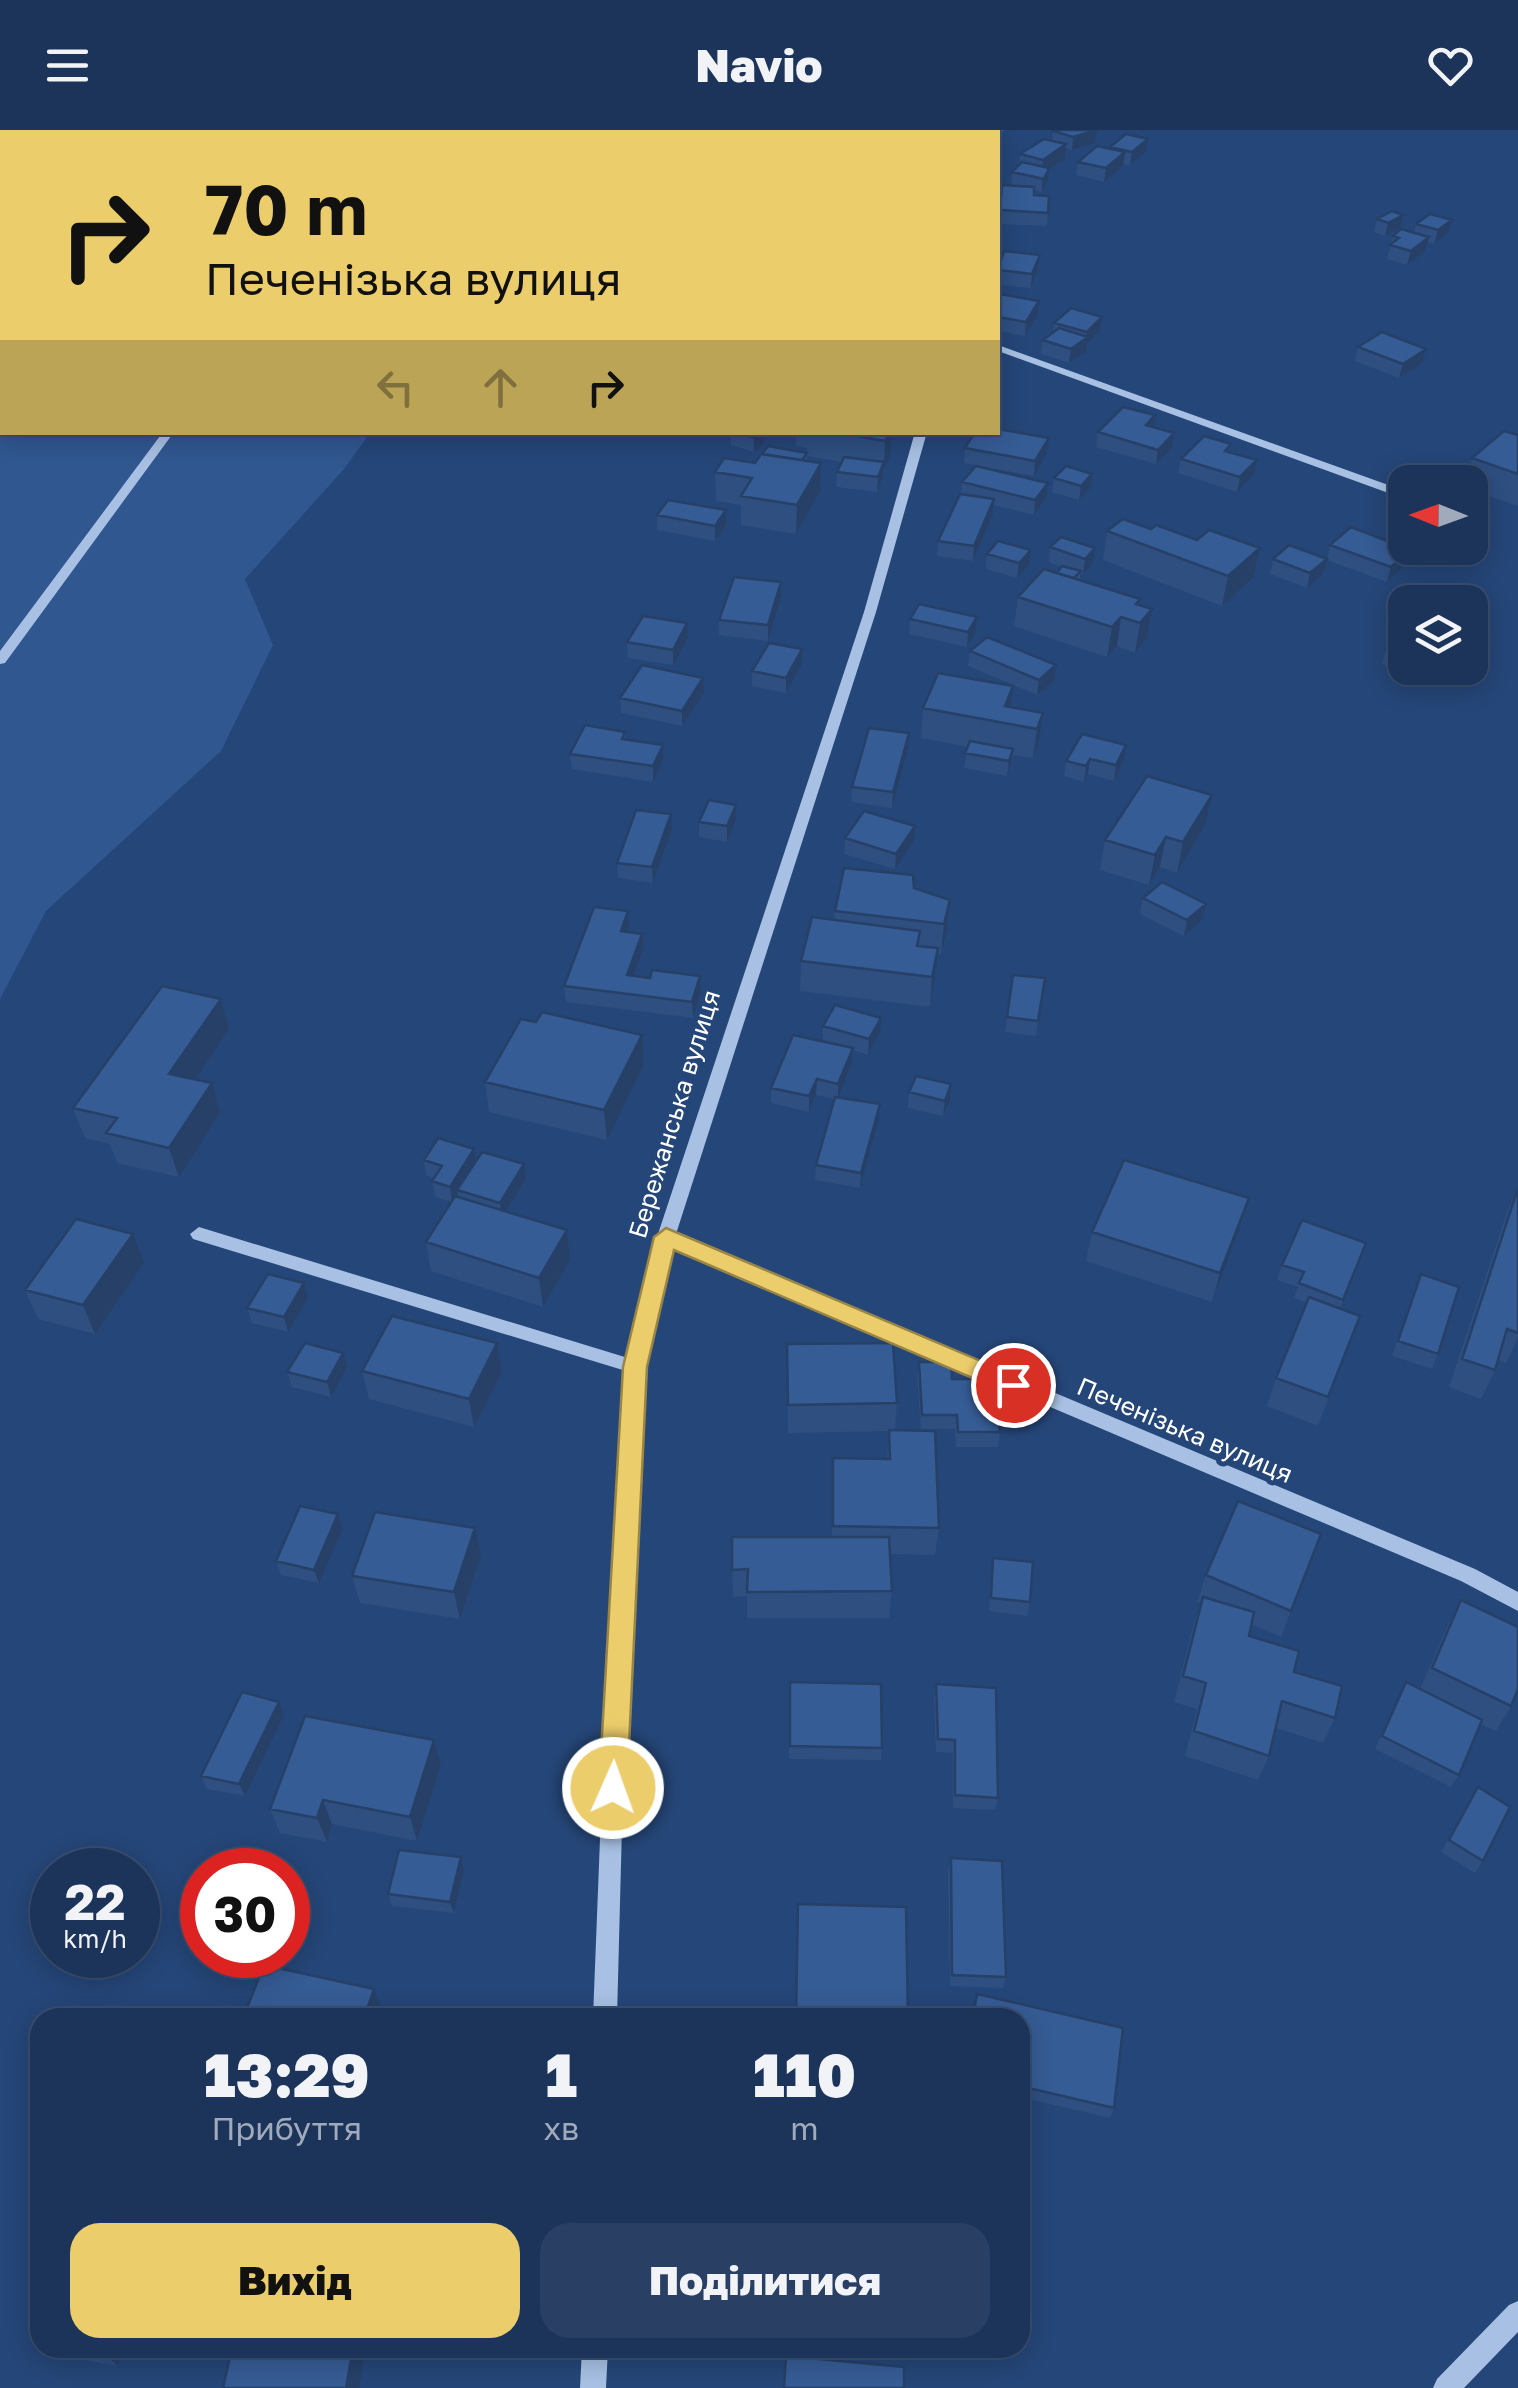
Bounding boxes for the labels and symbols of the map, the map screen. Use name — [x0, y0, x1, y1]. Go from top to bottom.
north arrow — [1388, 465, 1488, 565]
street label: Бережанська вулиця — [621, 986, 726, 1242]
pin — [971, 1343, 1056, 1428]
street label: Печенізька вулиця — [1073, 1370, 1298, 1489]
position arrow — [561, 1736, 665, 1840]
speed limit sign: 30 — [180, 1848, 310, 1978]

